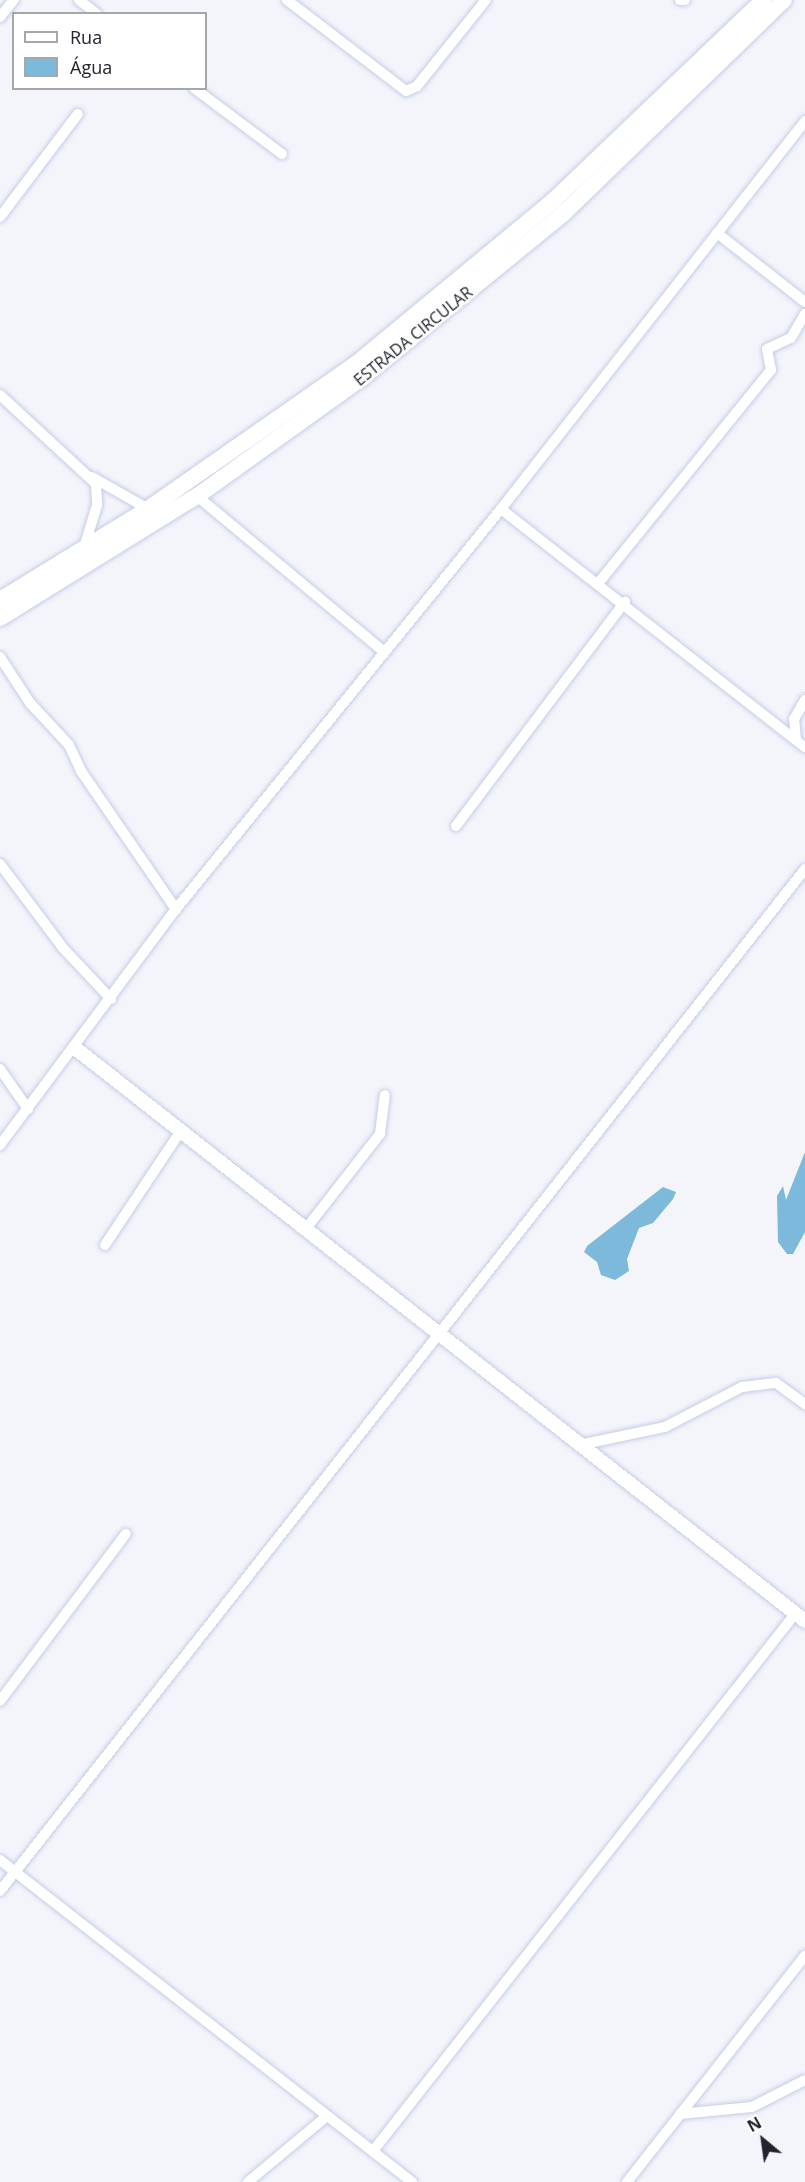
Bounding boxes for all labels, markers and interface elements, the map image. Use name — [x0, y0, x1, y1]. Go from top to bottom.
legend — [12, 12, 207, 90]
text: Rua — [70, 25, 102, 49]
text: Água — [70, 55, 112, 79]
street label: ESTRADA CIRCULAR — [350, 282, 476, 390]
north arrow — [733, 2110, 793, 2170]
text: N — [743, 2111, 765, 2137]

